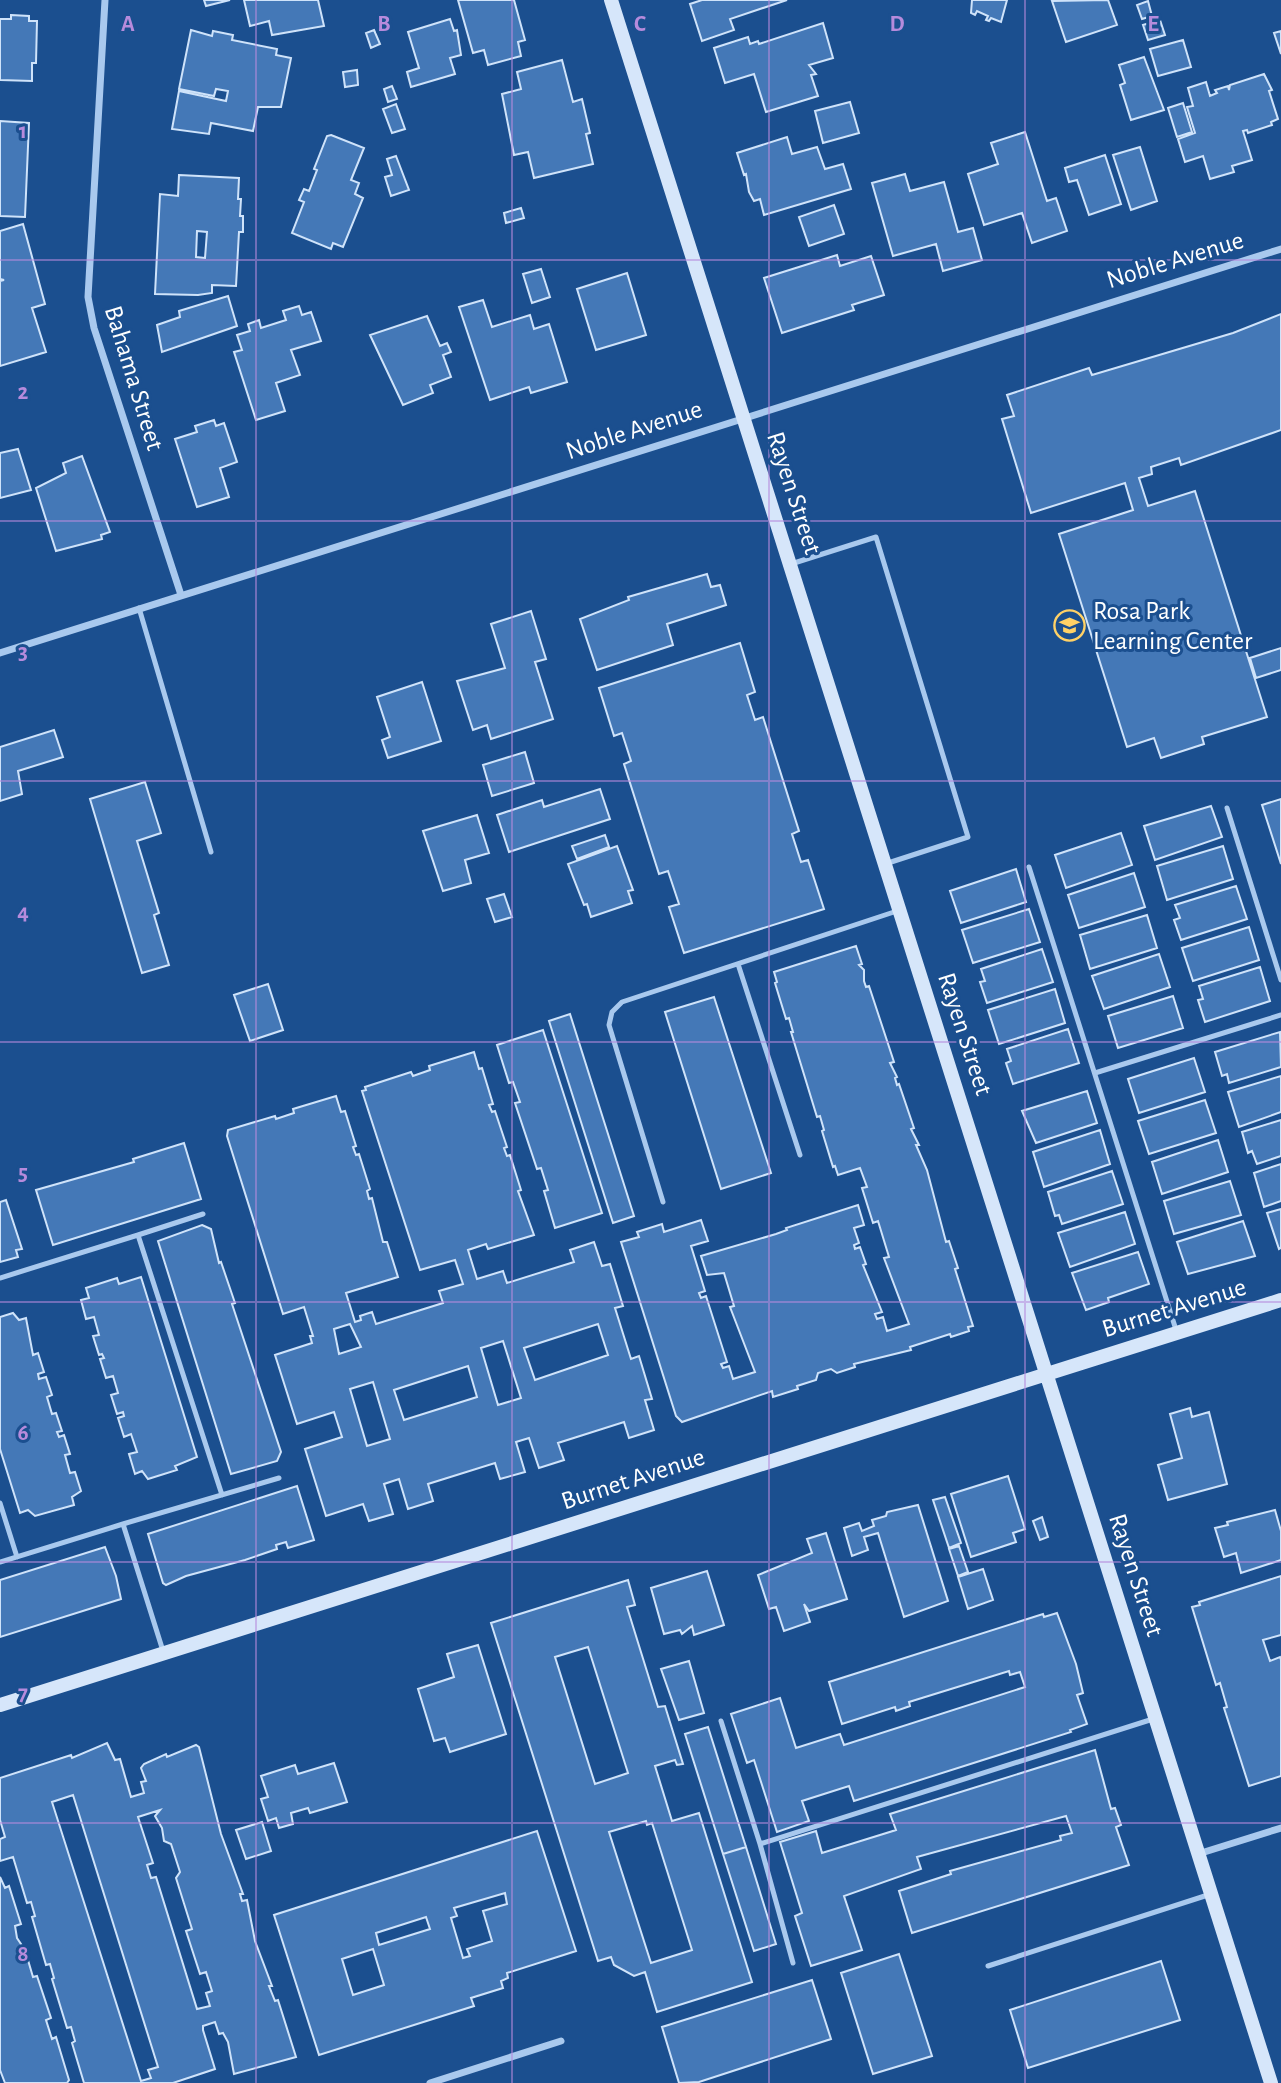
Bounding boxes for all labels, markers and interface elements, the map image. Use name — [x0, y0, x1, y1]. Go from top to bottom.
text: A — [121, 13, 135, 36]
text: B — [377, 13, 391, 36]
text: C — [634, 13, 646, 36]
text: D — [889, 13, 905, 36]
text: E — [1147, 13, 1159, 36]
text: 1 — [19, 120, 27, 143]
street label: Noble Avenue — [1103, 227, 1247, 293]
street label: Bahama Street — [100, 303, 168, 453]
text: 2 — [18, 381, 29, 404]
street label: Noble Avenue — [563, 396, 705, 464]
street label: Rayen Street — [762, 428, 826, 558]
place label: Rosa Park Learning Center — [1093, 598, 1253, 654]
school or university icon: Rosa Park Learning Center — [1053, 609, 1087, 643]
text: 3 — [18, 641, 28, 664]
text: 4 — [17, 901, 29, 924]
street label: Rayen Street — [933, 969, 997, 1099]
text: 5 — [18, 1162, 28, 1185]
street label: Burnet Avenue — [1099, 1274, 1249, 1342]
text: 6 — [17, 1422, 29, 1445]
street label: Burnet Avenue — [558, 1444, 708, 1514]
street label: Rayen Street — [1104, 1510, 1168, 1640]
text: 7 — [18, 1682, 28, 1705]
text: 8 — [17, 1943, 29, 1966]

